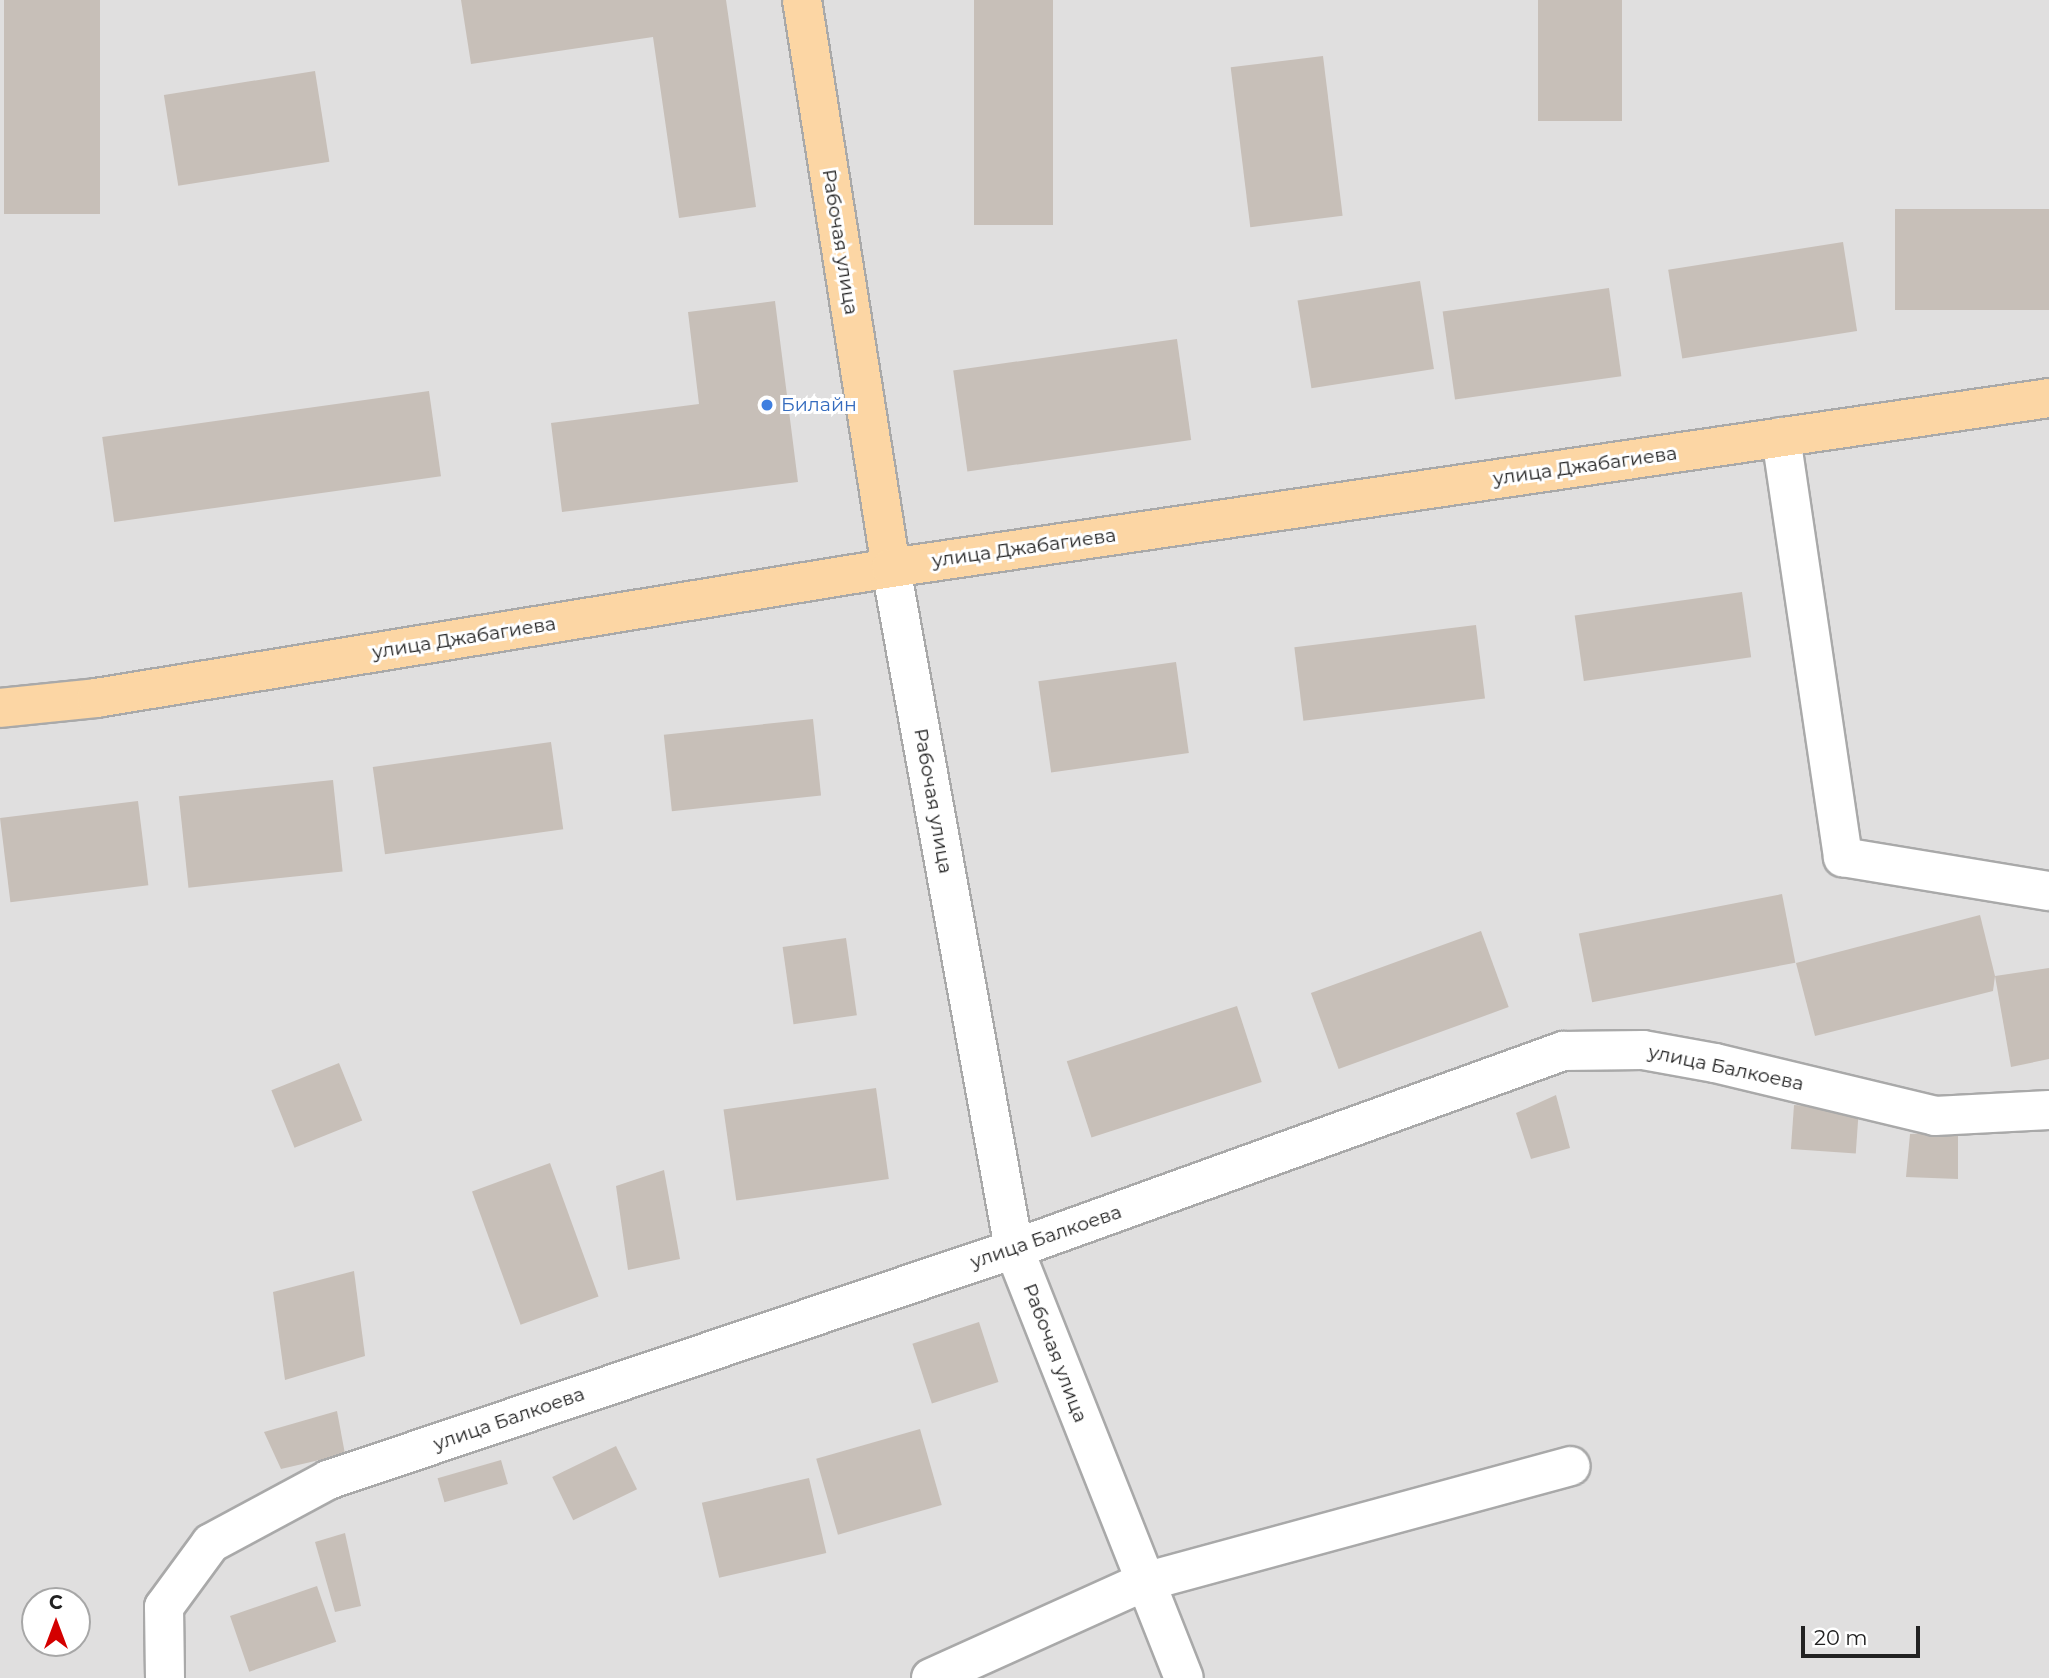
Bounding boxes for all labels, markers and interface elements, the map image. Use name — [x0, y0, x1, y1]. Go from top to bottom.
street label: Рабочая улица — [817, 168, 863, 316]
place label: Билайн — [781, 394, 857, 416]
marker: Билайн — [759, 397, 775, 413]
street label: улица Джабагиева — [1492, 442, 1678, 490]
street label: улица Джабагиева — [931, 524, 1117, 572]
street label: улица Джабагиева — [371, 612, 557, 664]
street label: Рабочая улица — [909, 727, 957, 875]
street label: улица Балкоева — [1646, 1040, 1806, 1096]
street label: улица Балкоева — [967, 1200, 1125, 1274]
street label: Рабочая улица — [1018, 1280, 1092, 1426]
street label: улица Балкоева — [430, 1382, 588, 1456]
north arrow — [21, 1587, 91, 1657]
text: С — [49, 1591, 63, 1614]
scale bar — [1804, 1612, 1923, 1656]
text: 20 m — [1814, 1625, 1868, 1650]

